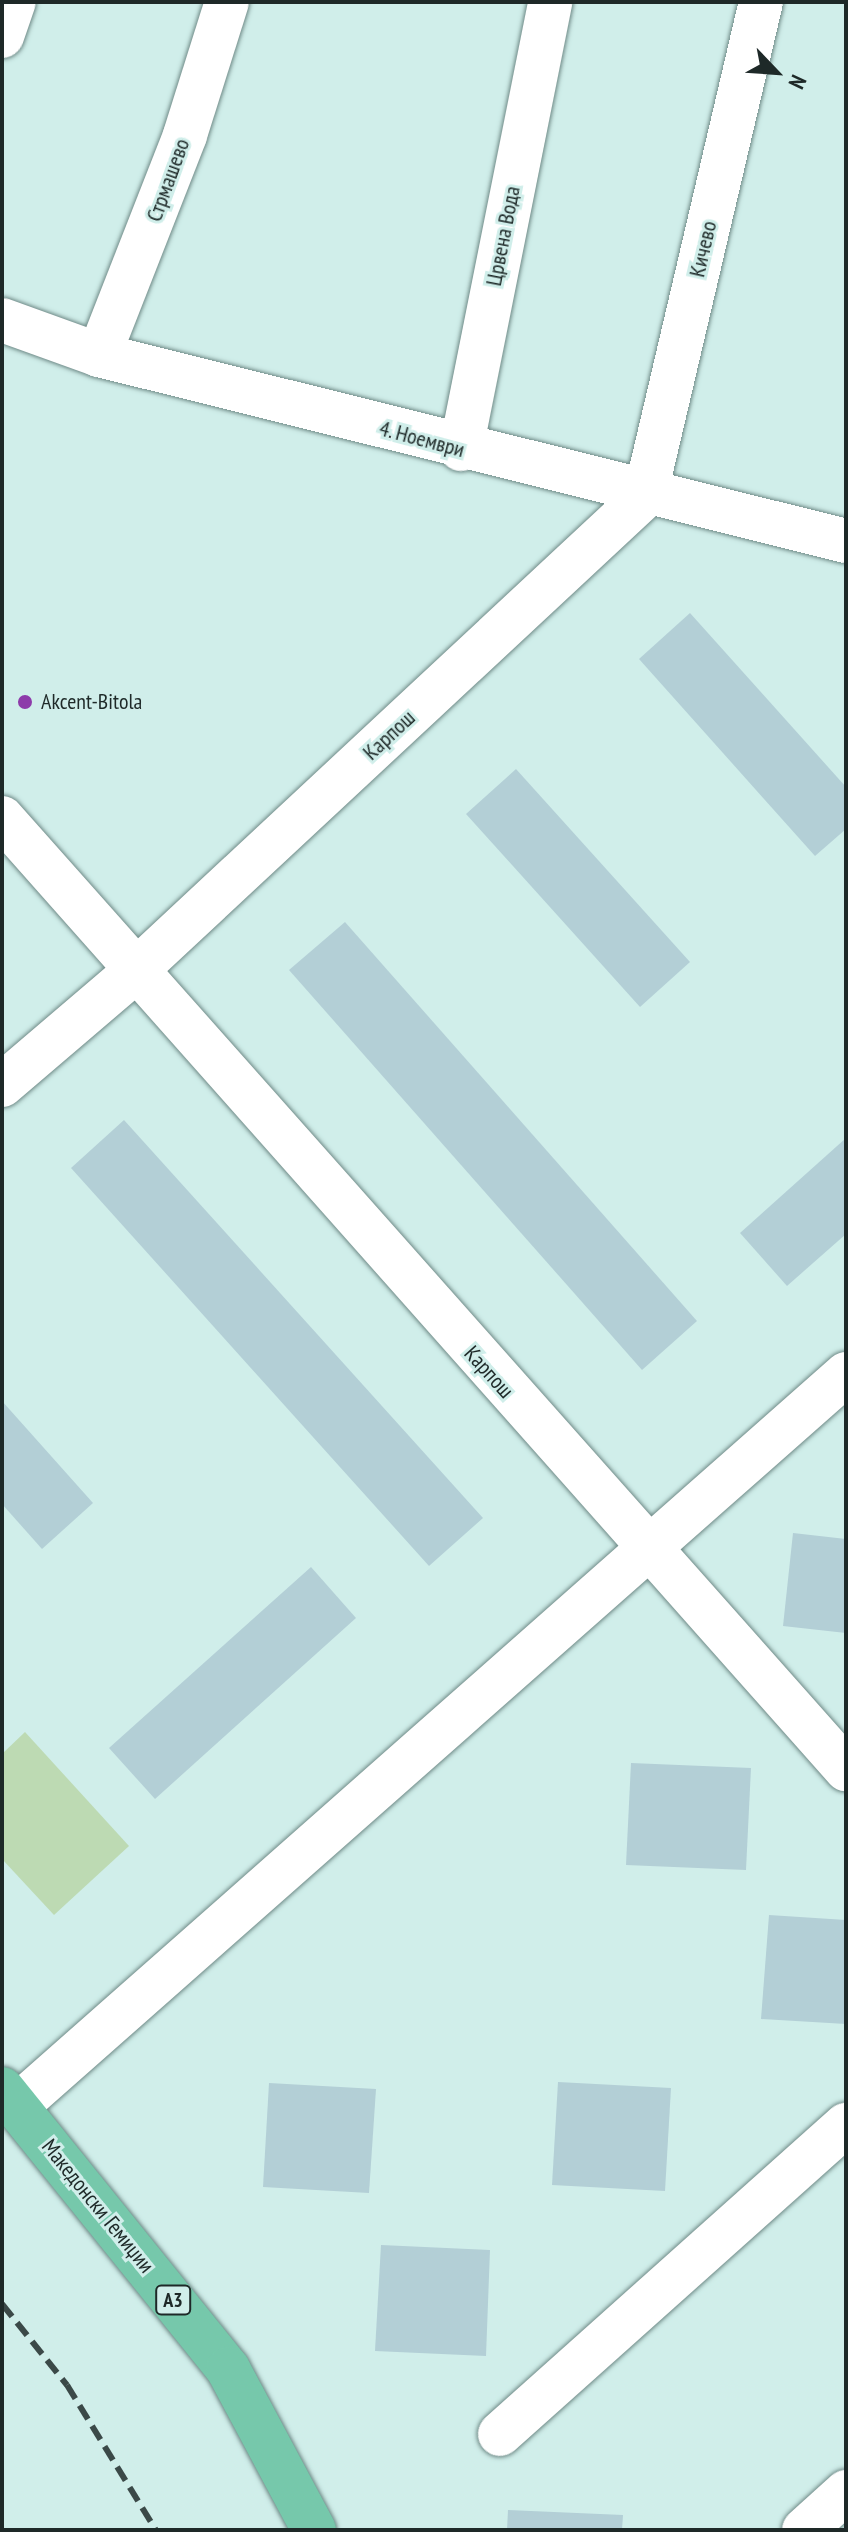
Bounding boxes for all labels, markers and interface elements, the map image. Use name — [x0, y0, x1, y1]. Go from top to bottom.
north arrow — [736, 32, 816, 112]
text: N — [783, 71, 813, 93]
street label: Стрмашево — [141, 135, 195, 225]
street label: Црвена Вода — [480, 184, 526, 288]
street label: Кичево — [684, 218, 722, 280]
street label: 4. Ноември — [376, 415, 468, 463]
place label: Akcent-Bitola — [41, 689, 142, 715]
marker: Akcent-Bitola — [16, 693, 34, 711]
street label: Карпош — [358, 704, 420, 766]
street label: Карпош — [459, 1340, 519, 1404]
street label: Македонски Гемиџии — [36, 2134, 160, 2278]
road number: A3 — [155, 2284, 191, 2316]

